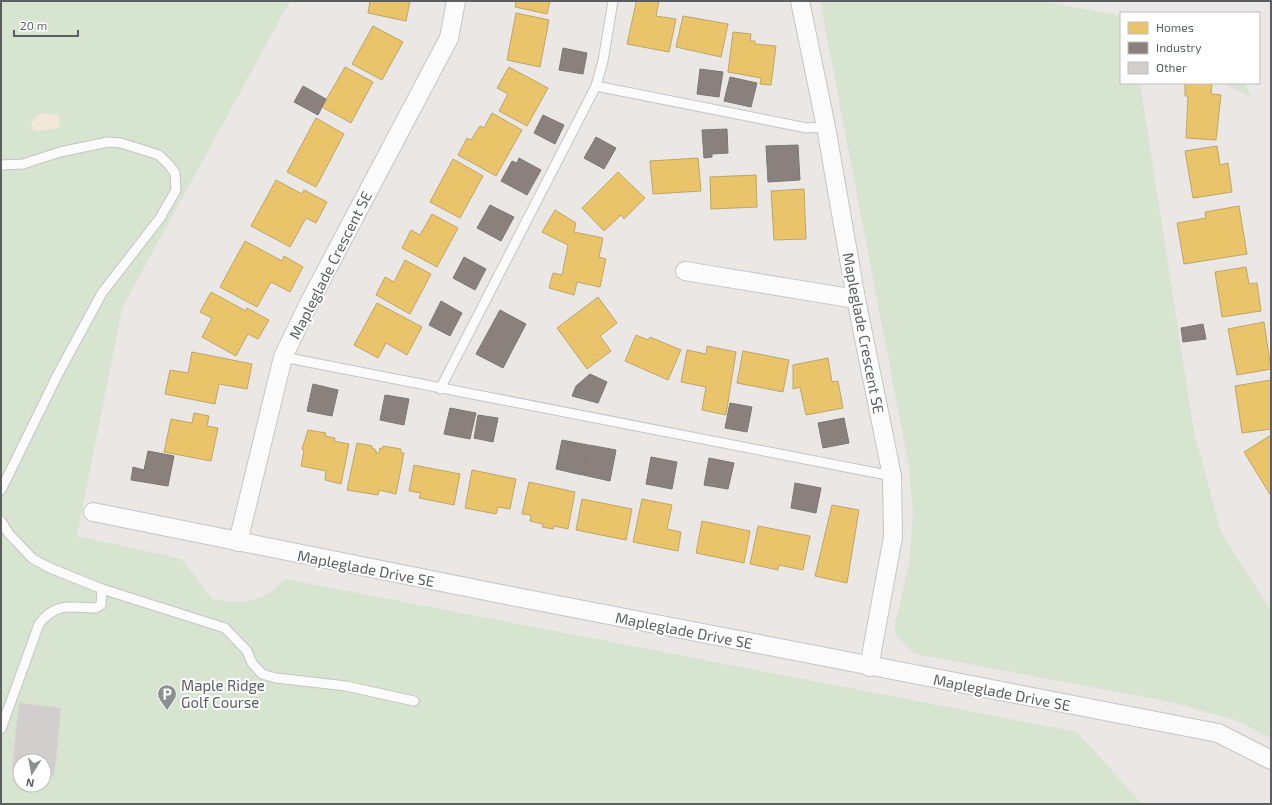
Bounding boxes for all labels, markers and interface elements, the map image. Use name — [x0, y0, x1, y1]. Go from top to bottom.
scale bar — [14, 12, 78, 38]
legend — [1120, 12, 1260, 84]
text: 20 m — [20, 18, 47, 32]
text: Homes — [1156, 20, 1194, 34]
text: Industry — [1156, 40, 1202, 54]
text: Other — [1156, 60, 1187, 74]
street label: Mapleglade Crescent SE — [285, 188, 375, 342]
street label: Mapleglade Crescent SE — [840, 251, 888, 415]
street label: Mapleglade Drive SE — [296, 546, 436, 590]
street label: Mapleglade Drive SE — [614, 608, 754, 652]
street label: Mapleglade Drive SE — [932, 670, 1072, 714]
place label: Maple Ridge Golf Course — [181, 676, 265, 711]
parking icon: Maple Ridge Golf Course — [156, 683, 178, 711]
north arrow — [12, 753, 52, 793]
text: N — [25, 776, 35, 790]

